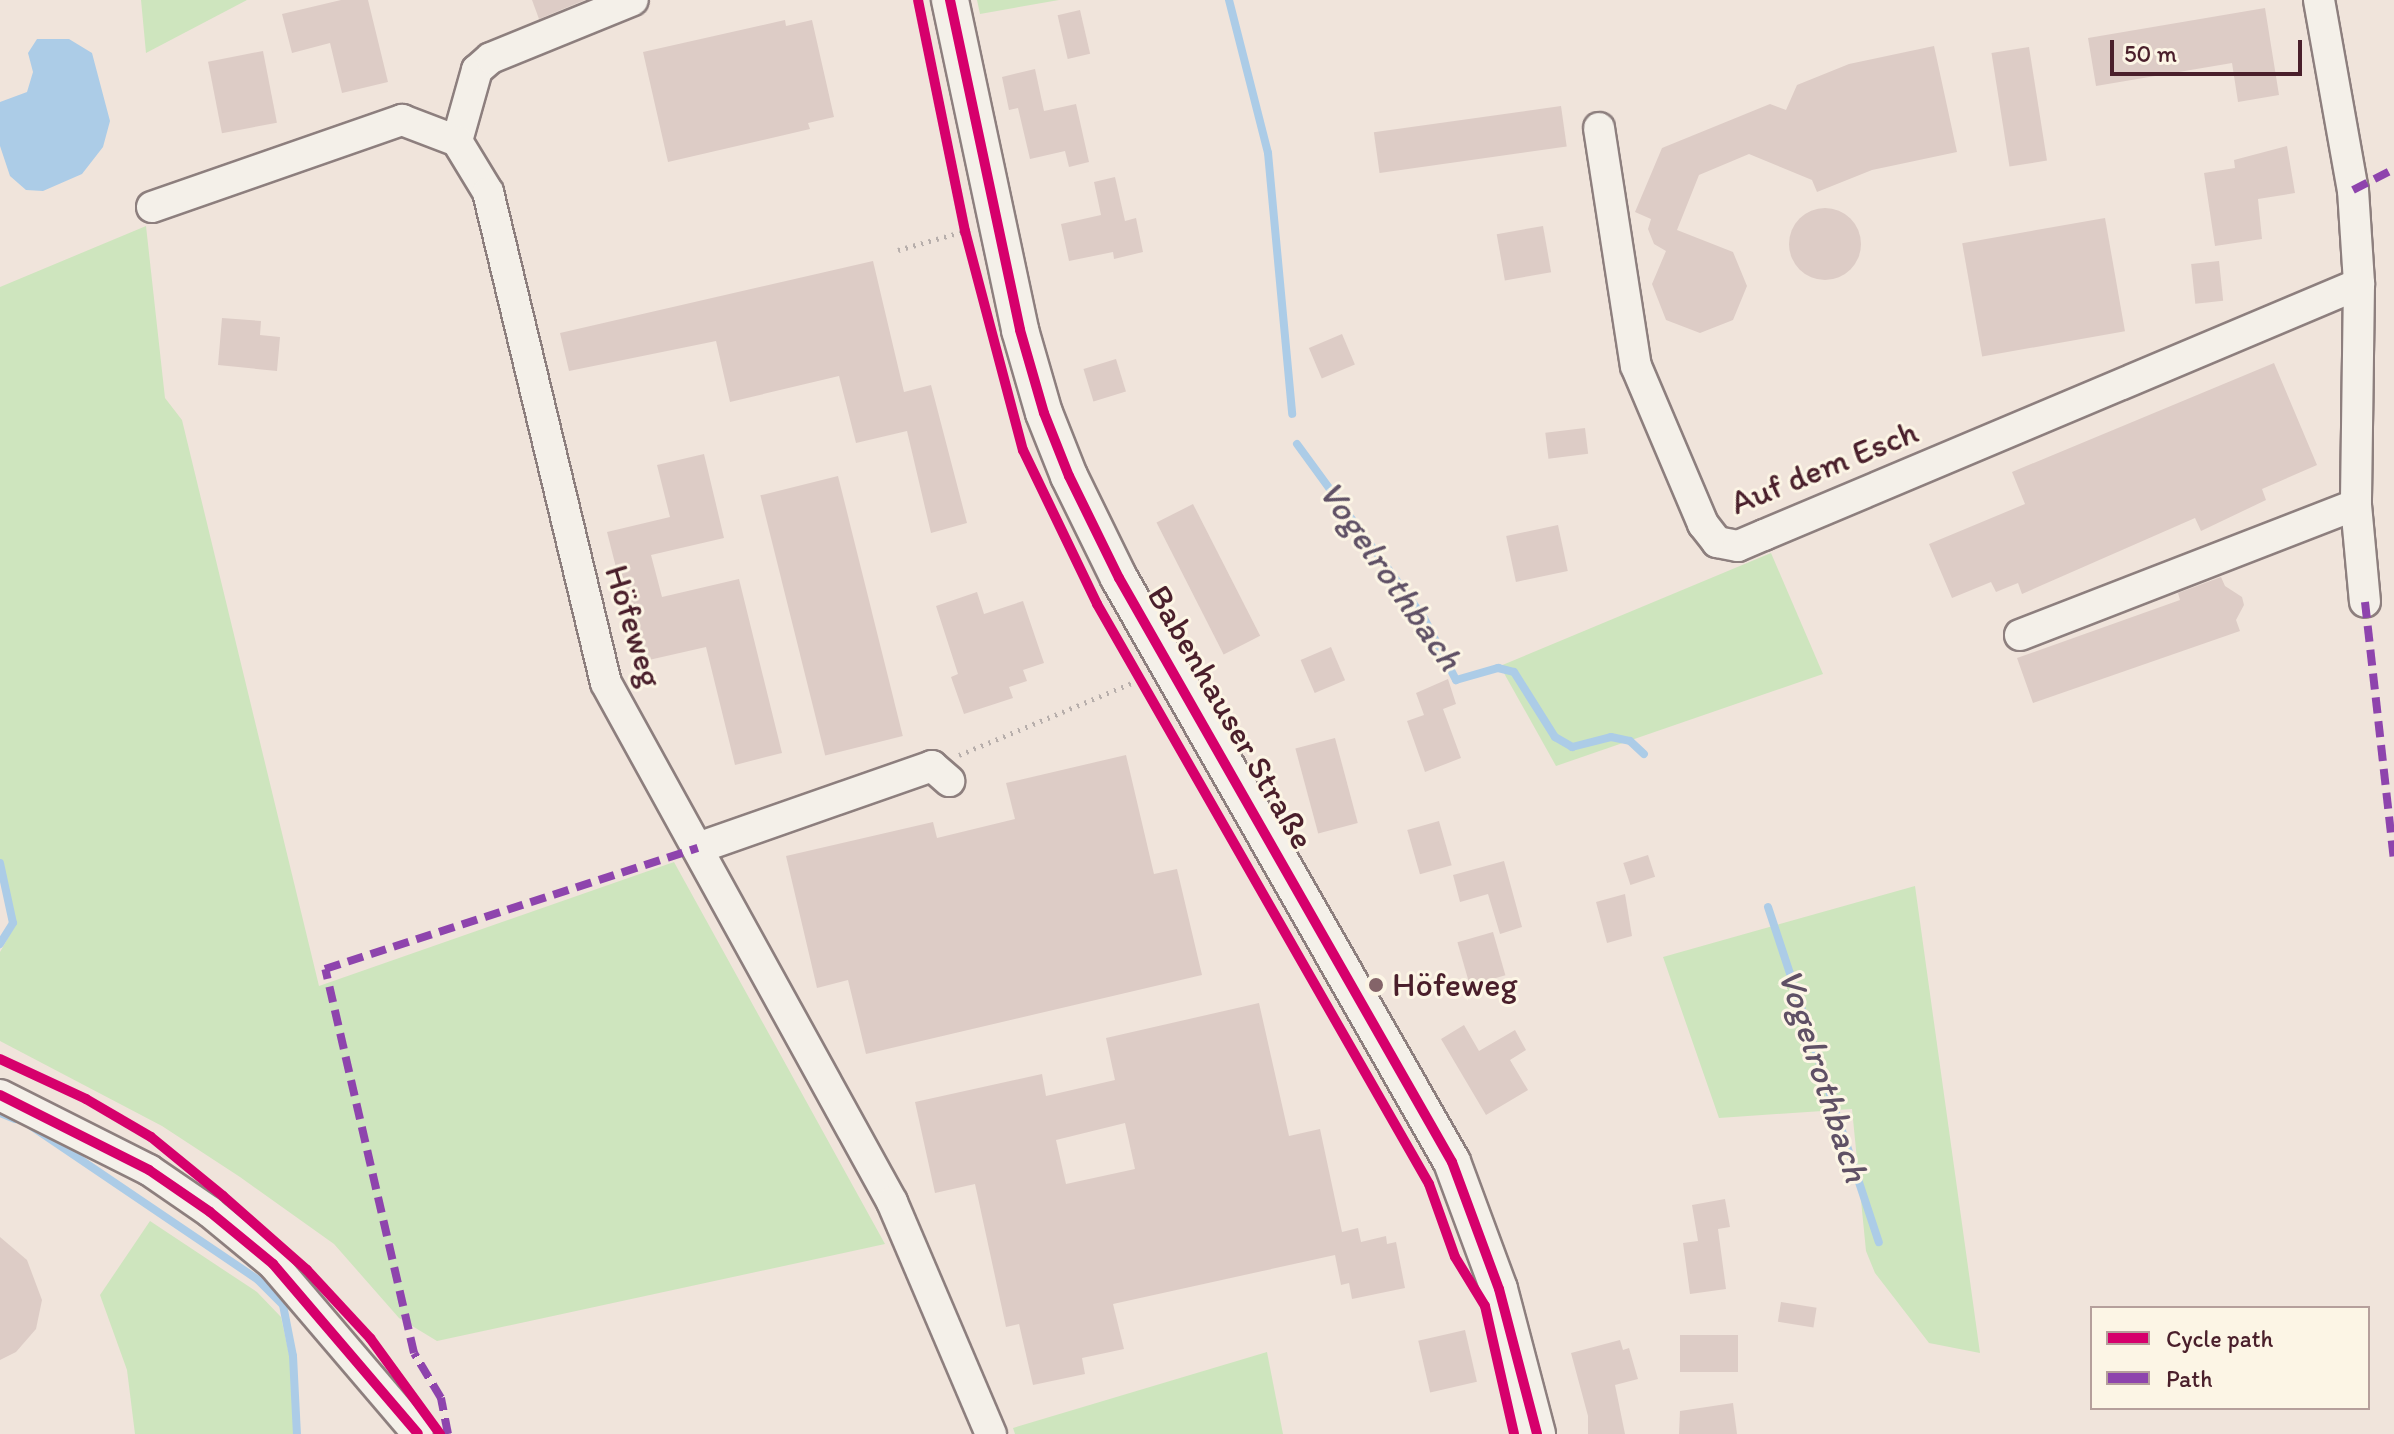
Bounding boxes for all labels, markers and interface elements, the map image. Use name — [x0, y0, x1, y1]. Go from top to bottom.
scale bar — [2114, 24, 2306, 74]
text: 50 m — [2124, 39, 2177, 68]
street label: Auf dem Esch — [1725, 411, 1923, 523]
water label: Vogelrothbach — [1310, 472, 1472, 678]
street label: Höfeweg — [596, 560, 672, 692]
street label: Babenhauser Straße — [1139, 578, 1323, 856]
water label: Vogelrothbach — [1769, 963, 1879, 1187]
place label: Höfeweg — [1392, 965, 1518, 1005]
marker: Höfeweg — [1367, 976, 1385, 994]
legend — [2090, 1306, 2370, 1410]
text: Cycle path — [2166, 1324, 2273, 1353]
text: Path — [2166, 1364, 2213, 1393]

